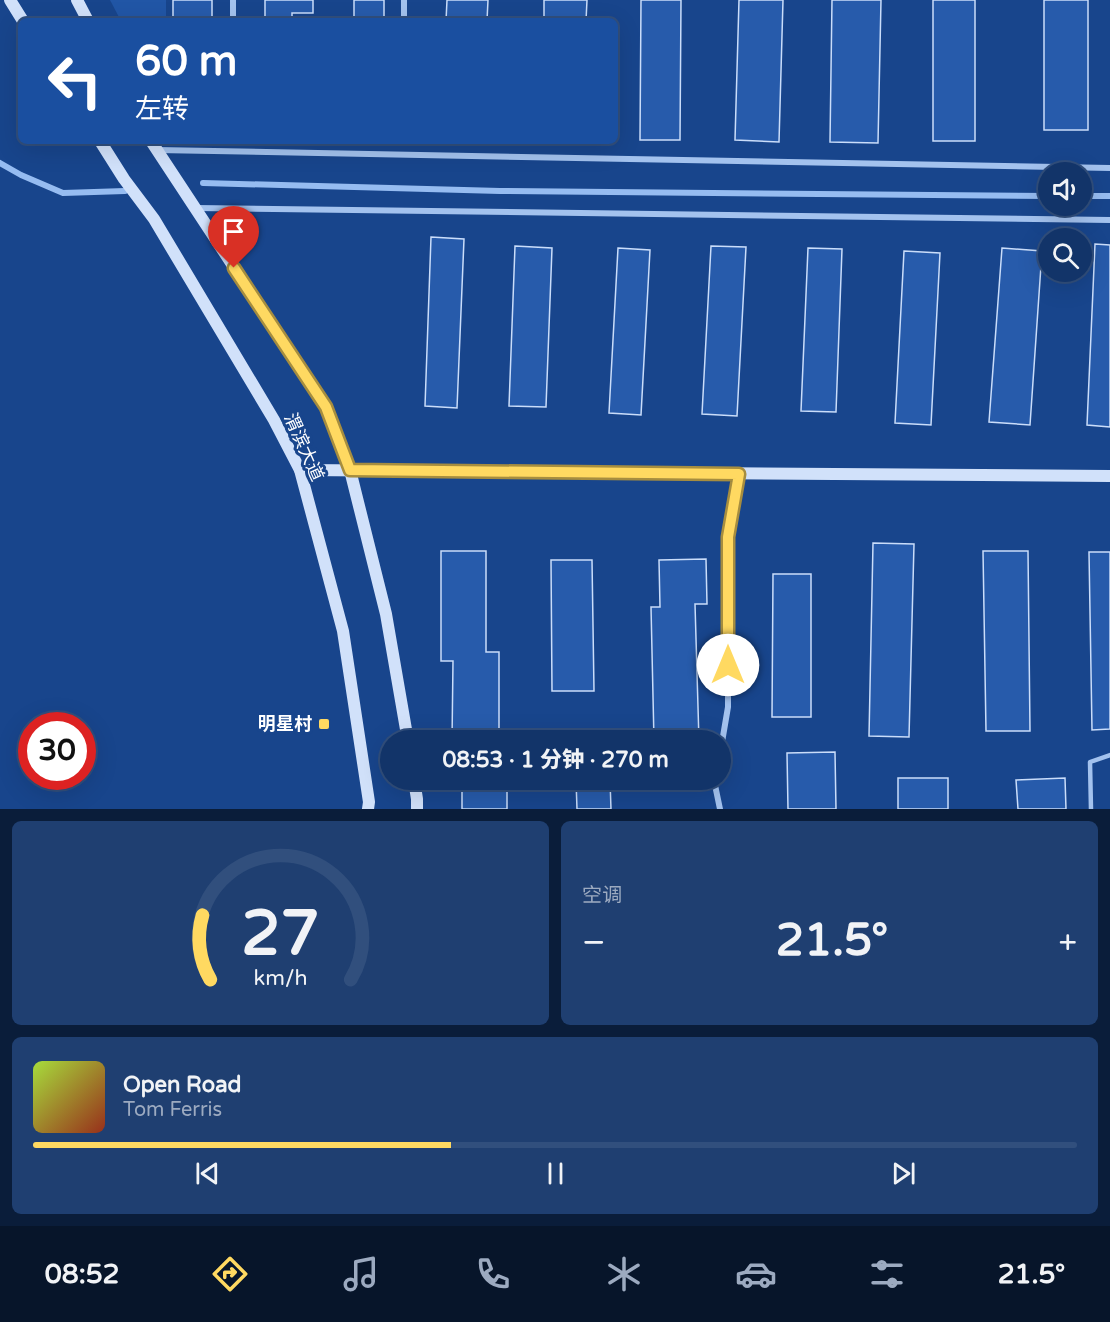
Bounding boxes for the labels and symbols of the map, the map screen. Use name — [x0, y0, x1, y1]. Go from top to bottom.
pin — [208, 206, 259, 268]
street label: 渭滨大道 — [279, 410, 329, 484]
position arrow — [696, 633, 760, 697]
speed limit sign: 30 — [18, 712, 96, 790]
place label: 明星村 — [258, 713, 312, 735]
marker: 明星村 — [317, 717, 331, 731]

